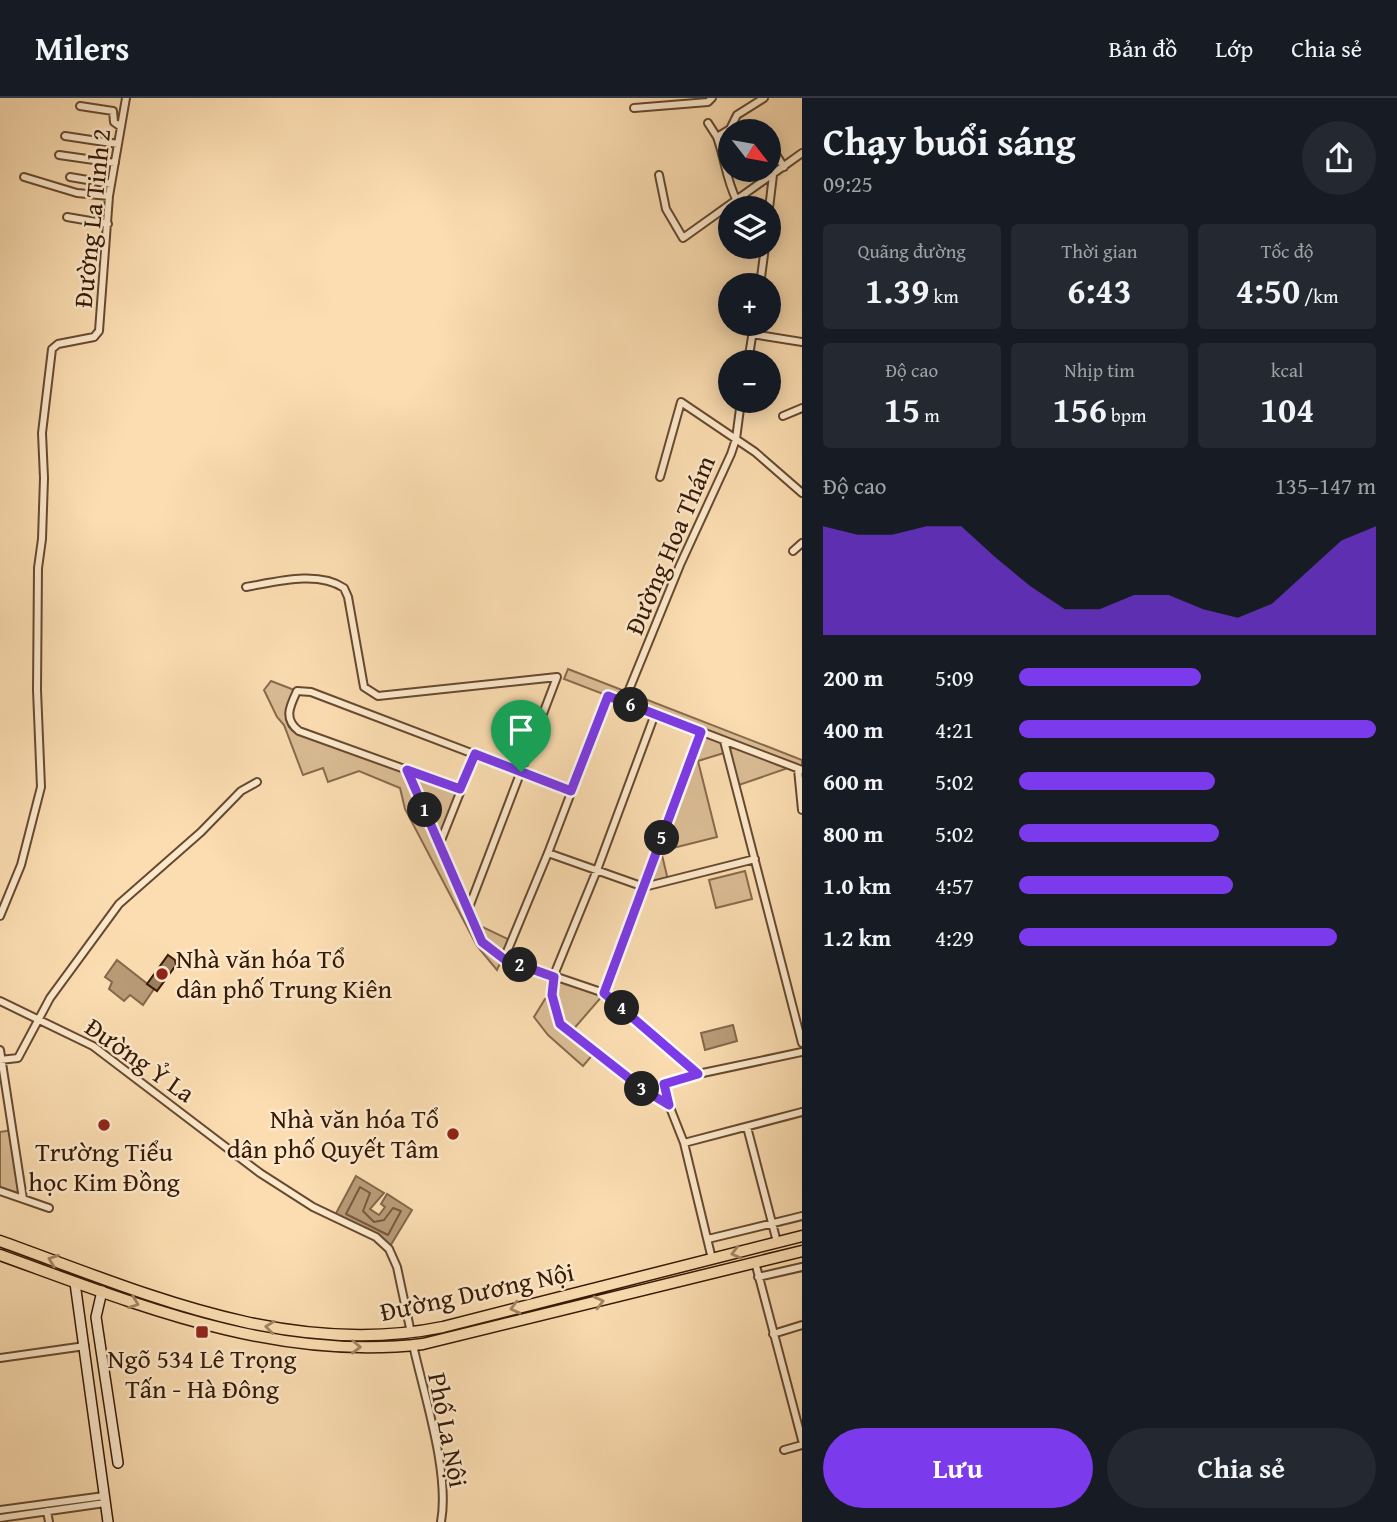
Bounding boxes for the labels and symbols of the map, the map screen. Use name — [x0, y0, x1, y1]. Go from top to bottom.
north arrow — [718, 119, 780, 182]
street label: Đường La Tinh 2 — [63, 126, 120, 309]
street label: Đường Hoa Thám — [614, 449, 725, 640]
pin: 6 — [614, 688, 648, 722]
pin — [491, 700, 551, 772]
pin: 1 — [408, 792, 442, 828]
pin: 5 — [644, 820, 680, 856]
place label: Nhà văn hóa Tổ dân phố Trung Kiên — [176, 939, 393, 1008]
pin: 2 — [503, 948, 538, 982]
marker: Nhà văn hóa Tổ dân phố Trung Kiên — [154, 966, 170, 982]
pin: 4 — [604, 990, 640, 1026]
street label: Đường Ỷ La — [77, 1007, 204, 1112]
pin: 3 — [624, 1072, 660, 1107]
place label: Nhà văn hóa Tổ dân phố Quyết Tâm — [227, 1099, 439, 1168]
marker: Trường Tiểu học Kim Đồng — [96, 1117, 112, 1133]
marker: Nhà văn hóa Tổ dân phố Quyết Tâm — [445, 1126, 461, 1142]
place label: Trường Tiểu học Kim Đồng — [28, 1132, 180, 1201]
one-way arrow — [730, 1245, 742, 1259]
street label: Đường Dương Nội — [376, 1252, 578, 1331]
one-way arrow — [48, 1254, 60, 1268]
one-way arrow — [127, 1295, 139, 1309]
one-way arrow — [593, 1296, 605, 1310]
one-way arrow — [509, 1300, 521, 1314]
one-way arrow — [264, 1319, 276, 1334]
marker: Ngõ 534 Lê Trọng Tấn - Hà Đông — [194, 1324, 210, 1340]
place label: Ngõ 534 Lê Trọng Tấn - Hà Đông — [108, 1339, 297, 1408]
one-way arrow — [350, 1340, 361, 1355]
street label: Phố La Nội — [418, 1369, 479, 1490]

